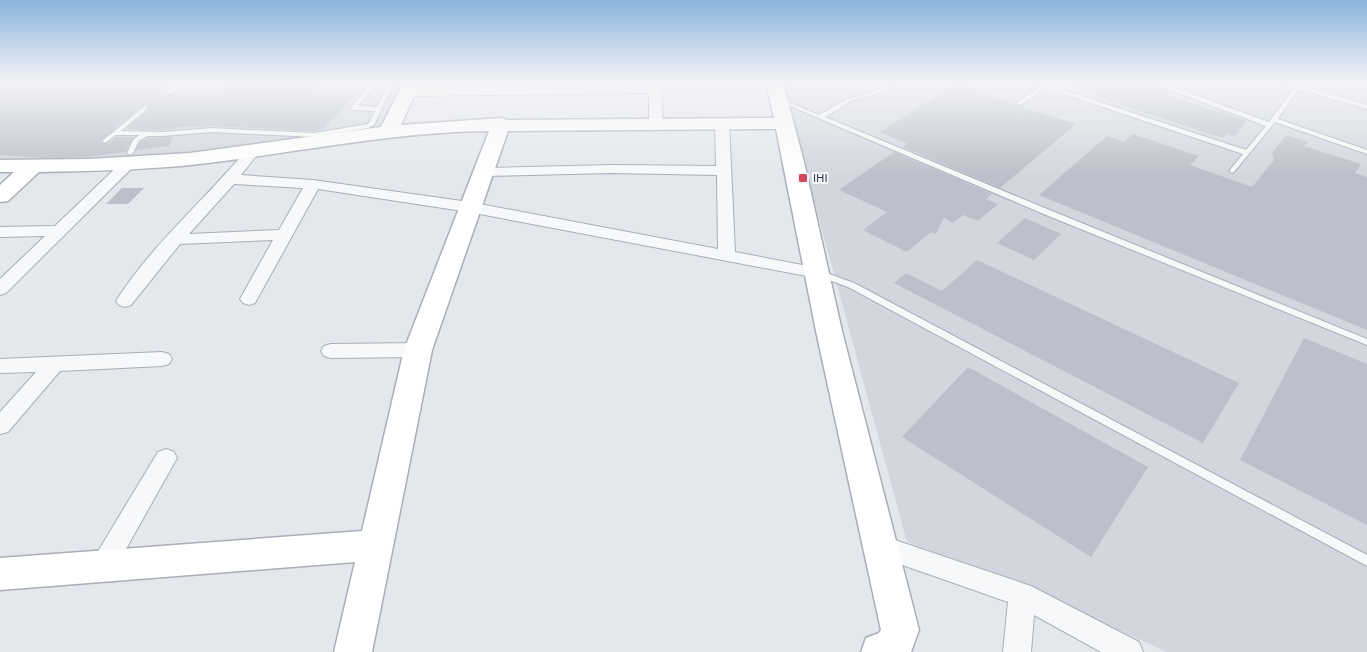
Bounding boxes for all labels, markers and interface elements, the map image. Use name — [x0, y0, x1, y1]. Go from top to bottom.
marker: IHI — [797, 172, 809, 184]
place label: IHI — [813, 172, 828, 184]

